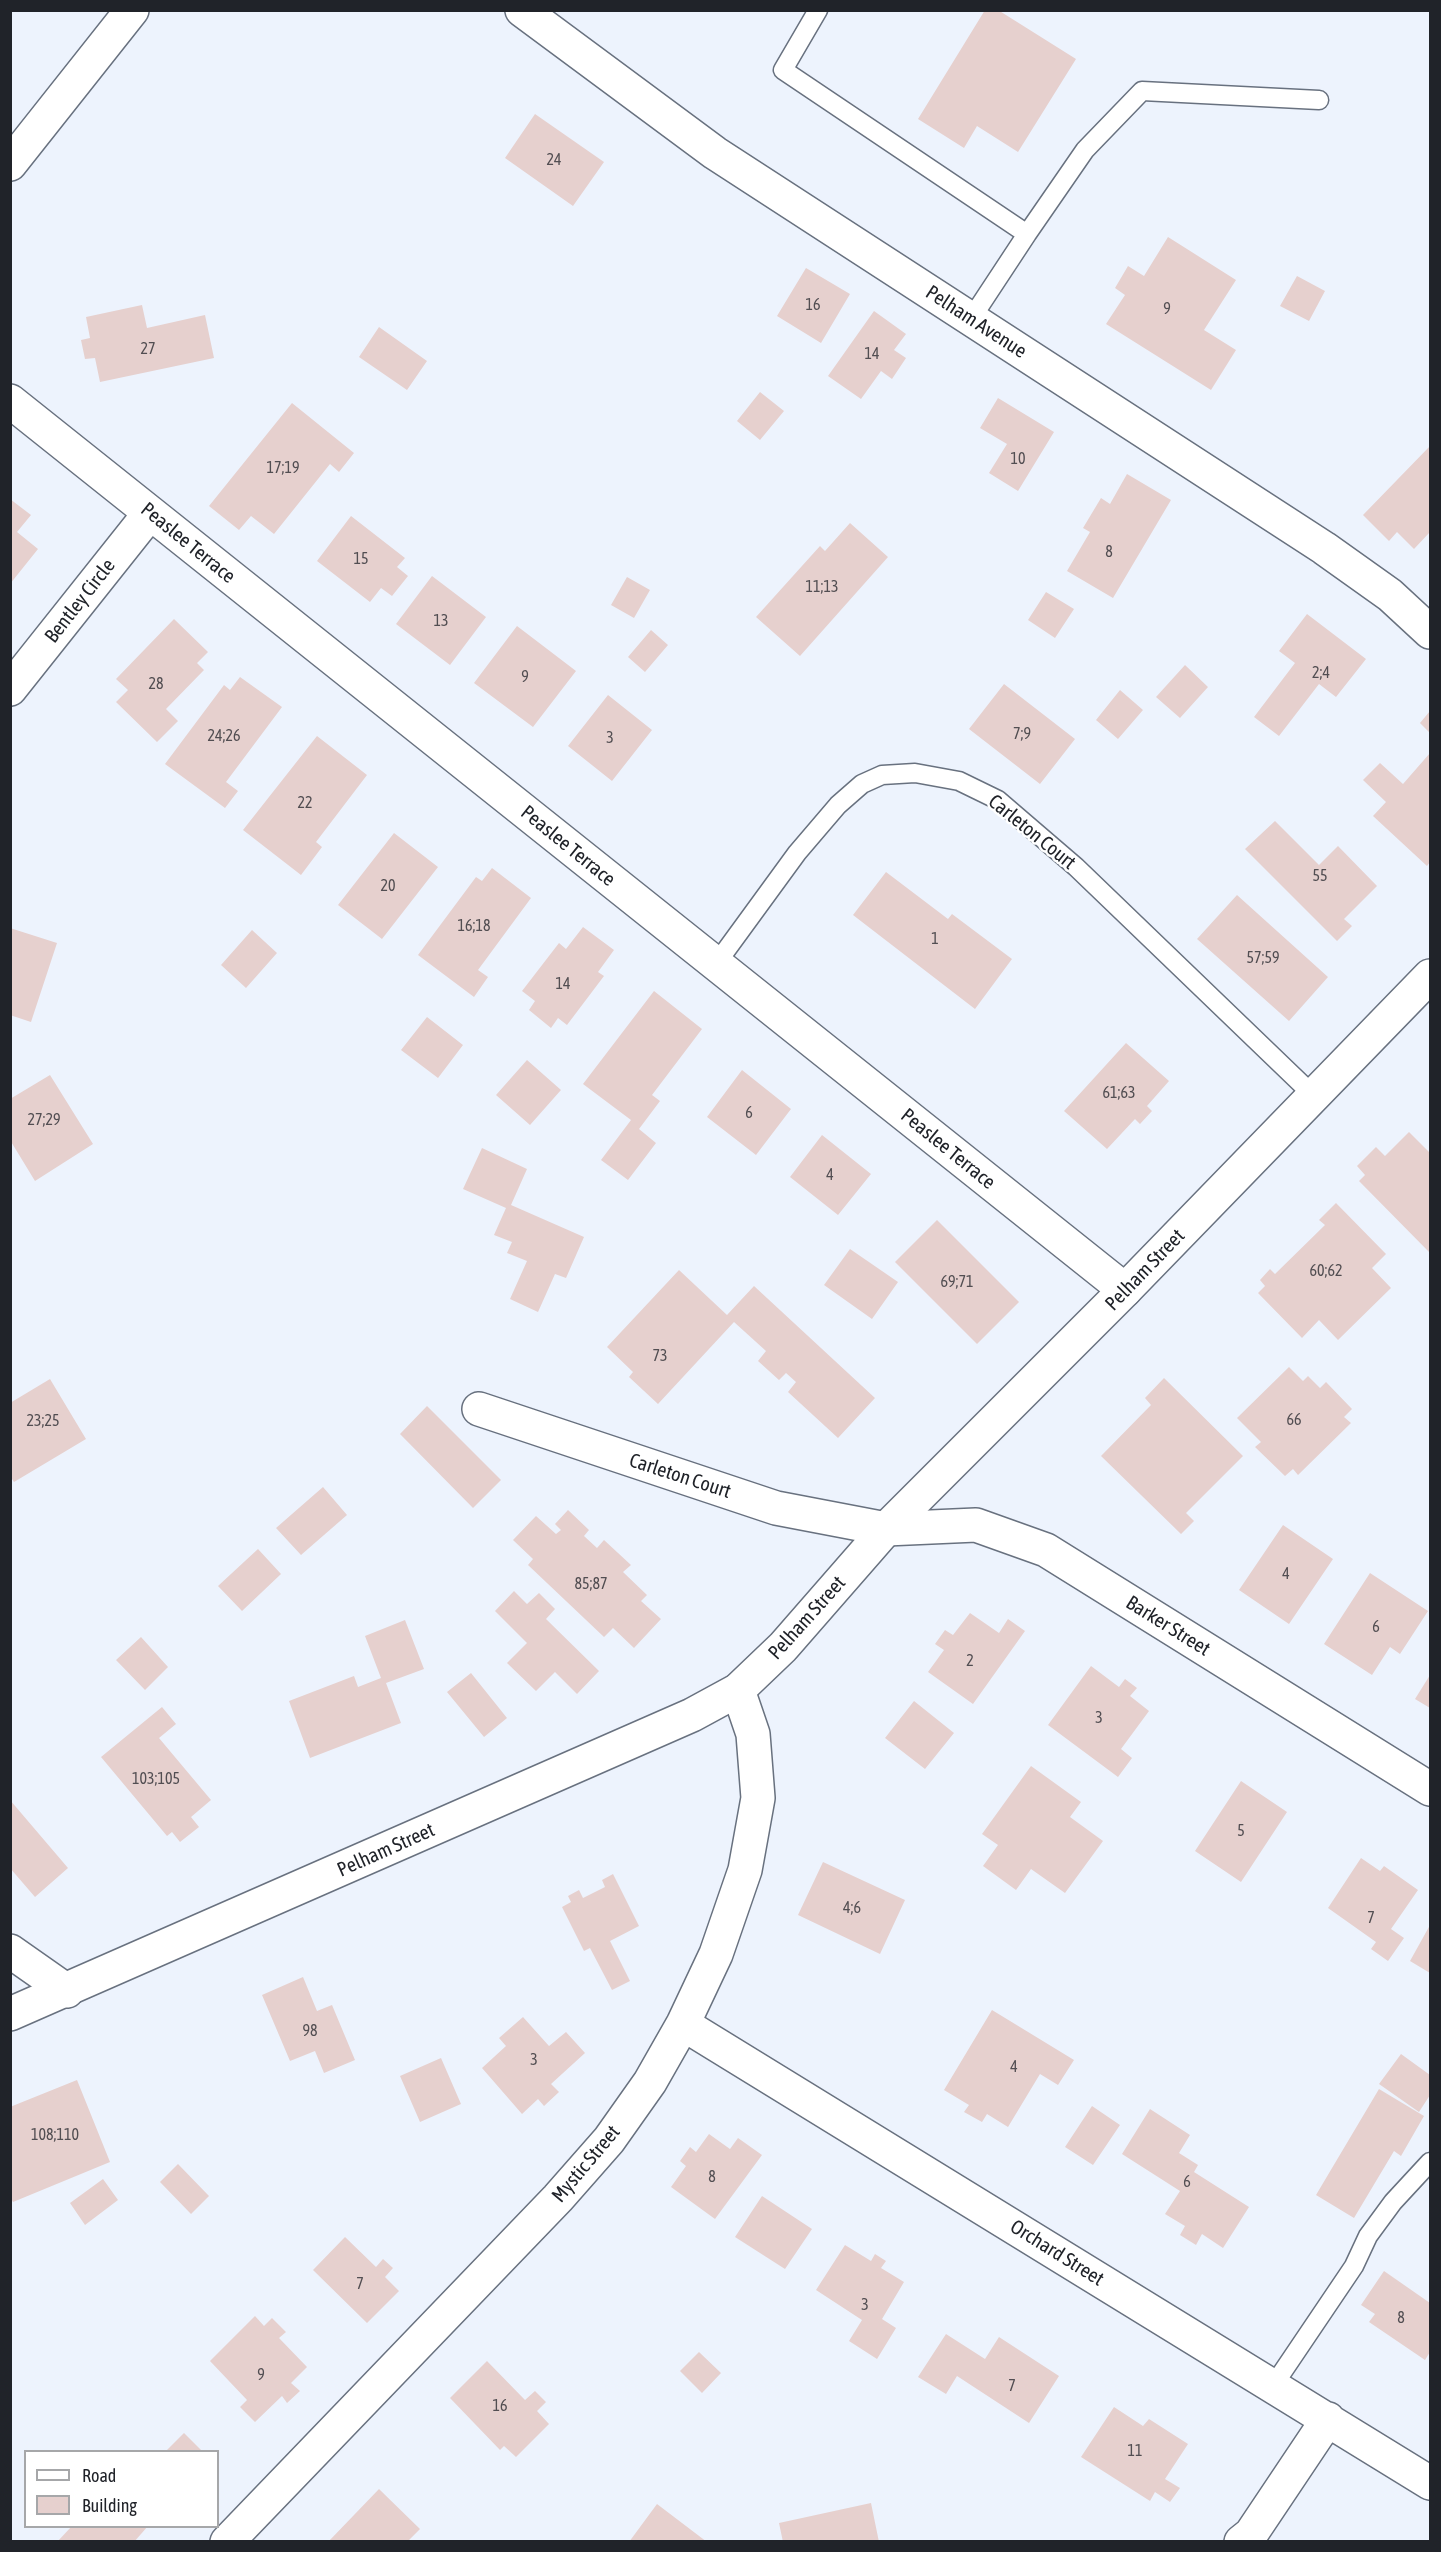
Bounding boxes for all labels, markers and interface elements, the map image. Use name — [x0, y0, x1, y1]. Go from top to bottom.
house number: 24 — [546, 150, 562, 170]
street label: Pelham Avenue — [921, 280, 1031, 364]
house number: 16 — [805, 295, 821, 315]
house number: 9 — [1163, 299, 1171, 319]
house number: 27 — [140, 339, 156, 359]
house number: 14 — [864, 344, 880, 364]
house number: 10 — [1010, 449, 1026, 469]
house number: 17;19 — [267, 458, 299, 478]
street label: Peaslee Terrace — [136, 498, 240, 588]
house number: 8 — [1105, 542, 1113, 562]
house number: 15 — [353, 549, 369, 569]
street label: Bentley Circle — [40, 554, 120, 648]
house number: 11;13 — [806, 577, 838, 597]
house number: 13 — [433, 611, 449, 631]
house number: 2;4 — [1312, 663, 1330, 683]
house number: 9 — [521, 667, 529, 687]
house number: 28 — [148, 674, 164, 694]
house number: 7;9 — [1013, 724, 1031, 744]
house number: 24;26 — [208, 726, 240, 746]
house number: 3 — [606, 728, 614, 748]
street label: Carleton Court — [984, 790, 1080, 874]
house number: 22 — [297, 793, 313, 813]
street label: Peaslee Terrace — [516, 801, 620, 891]
house number: 55 — [1312, 866, 1328, 886]
house number: 20 — [380, 876, 396, 896]
house number: 16;18 — [458, 916, 490, 936]
house number: 1 — [931, 929, 939, 949]
house number: 57;59 — [1247, 948, 1279, 968]
house number: 14 — [555, 974, 571, 994]
house number: 61;63 — [1103, 1083, 1135, 1103]
house number: 6 — [745, 1103, 753, 1123]
street label: Peaslee Terrace — [896, 1104, 1000, 1194]
house number: 27;29 — [28, 1110, 60, 1130]
house number: 4 — [826, 1165, 834, 1185]
street label: Pelham Street — [1100, 1224, 1190, 1316]
house number: 60;62 — [1310, 1261, 1342, 1281]
house number: 69;71 — [941, 1272, 973, 1292]
house number: 73 — [652, 1346, 668, 1366]
house number: 66 — [1286, 1410, 1302, 1430]
house number: 23;25 — [27, 1411, 59, 1431]
street label: Carleton Court — [626, 1448, 734, 1504]
house number: 4 — [1282, 1564, 1290, 1584]
street label: Pelham Street — [763, 1571, 851, 1665]
house number: 85;87 — [575, 1574, 607, 1594]
street label: Barker Street — [1121, 1591, 1215, 1661]
house number: 6 — [1372, 1617, 1380, 1637]
house number: 2 — [966, 1651, 974, 1671]
house number: 3 — [1095, 1708, 1103, 1728]
house number: 103;105 — [132, 1769, 180, 1789]
street label: Pelham Street — [334, 1818, 438, 1882]
house number: 5 — [1237, 1821, 1245, 1841]
house number: 4;6 — [843, 1898, 861, 1918]
house number: 7 — [1367, 1908, 1375, 1928]
house number: 98 — [302, 2021, 318, 2041]
house number: 3 — [530, 2050, 538, 2070]
house number: 4 — [1010, 2057, 1018, 2077]
street label: Mystic Street — [547, 2121, 625, 2207]
house number: 108;110 — [31, 2125, 79, 2145]
house number: 8 — [708, 2167, 716, 2187]
house number: 6 — [1183, 2172, 1191, 2192]
street label: Orchard Street — [1006, 2215, 1108, 2291]
house number: 7 — [356, 2274, 364, 2294]
house number: 3 — [861, 2295, 869, 2315]
house number: 8 — [1397, 2308, 1405, 2328]
house number: 9 — [257, 2365, 265, 2385]
house number: 7 — [1008, 2376, 1016, 2396]
house number: 16 — [492, 2396, 508, 2416]
house number: 11 — [1127, 2441, 1143, 2461]
legend — [24, 2450, 219, 2528]
text: Road — [82, 2465, 116, 2486]
text: Building — [82, 2495, 137, 2516]

